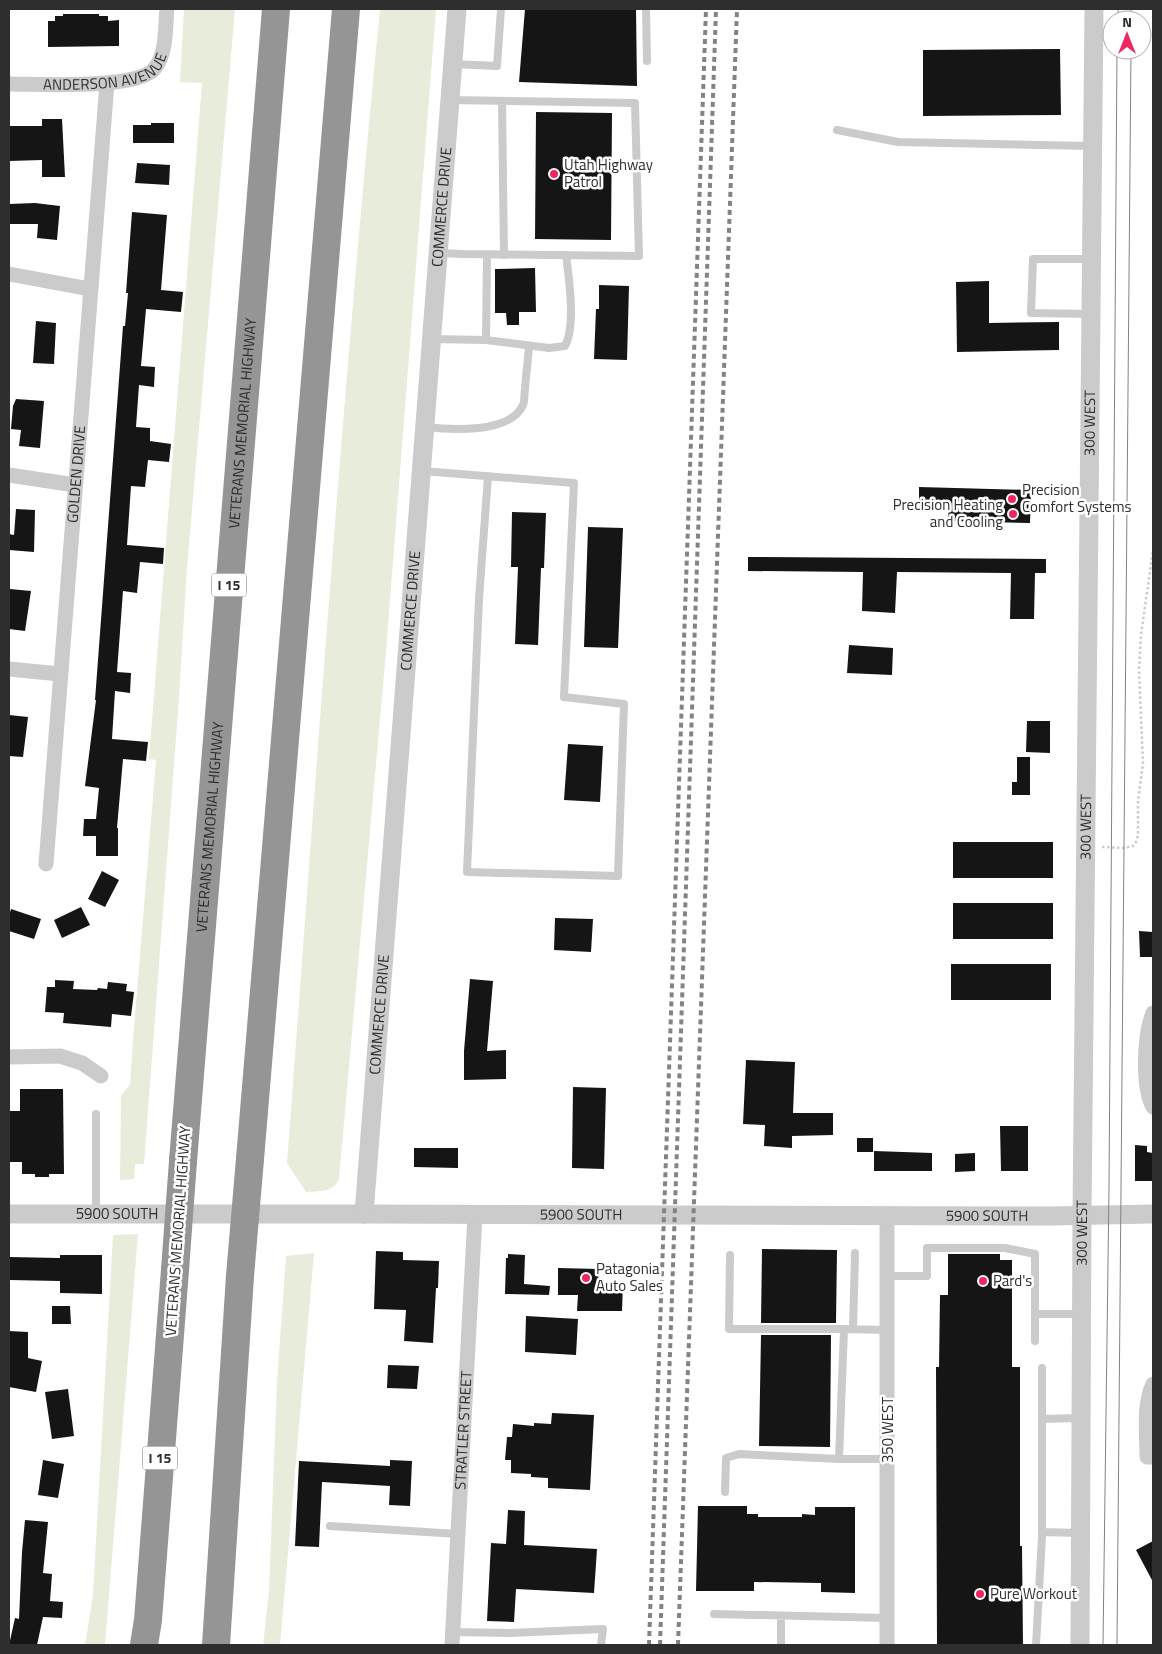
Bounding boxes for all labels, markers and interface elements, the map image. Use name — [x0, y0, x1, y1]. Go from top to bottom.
north arrow — [1102, 10, 1152, 60]
text: N — [1122, 11, 1132, 32]
street label: ANDERSON AVENUE — [43, 49, 173, 96]
street label: COMMERCE DRIVE — [425, 146, 457, 268]
place label: Utah Highway Patrol — [564, 153, 653, 193]
marker: Utah Highway Patrol — [548, 168, 560, 180]
street label: VETERANS MEMORIAL HIGHWAY — [222, 317, 262, 530]
street label: 300 WEST — [1078, 390, 1101, 456]
street label: GOLDEN DRIVE — [61, 425, 91, 524]
place label: Precision Comfort Systems — [1022, 478, 1131, 518]
place label: Precision Heating and Cooling — [893, 493, 1003, 533]
marker: Precision Comfort Systems — [1006, 493, 1018, 505]
marker: Precision Heating and Cooling — [1007, 508, 1019, 520]
street label: COMMERCE DRIVE — [394, 550, 426, 672]
road number: I 15 — [212, 574, 246, 596]
street label: VETERANS MEMORIAL HIGHWAY — [189, 721, 229, 933]
street label: 300 WEST — [1074, 794, 1097, 860]
street label: COMMERCE DRIVE — [363, 954, 395, 1075]
street label: VETERANS MEMORIAL HIGHWAY — [159, 1125, 196, 1337]
street label: 300 WEST — [1070, 1200, 1093, 1266]
street label: 5900 SOUTH — [76, 1202, 158, 1225]
street label: 5900 SOUTH — [540, 1203, 622, 1226]
street label: 5900 SOUTH — [946, 1204, 1028, 1227]
place label: Patagonia Auto Sales — [596, 1257, 663, 1297]
place label: Pard's — [993, 1269, 1032, 1292]
marker: Patagonia Auto Sales — [580, 1272, 592, 1284]
marker: Pard's — [977, 1275, 989, 1287]
street label: STRATLER STREET — [448, 1370, 478, 1490]
street label: 350 WEST — [876, 1397, 899, 1463]
road number: I 15 — [142, 1446, 178, 1470]
place label: Pure Workout — [990, 1582, 1078, 1605]
marker: Pure Workout — [974, 1588, 986, 1600]

